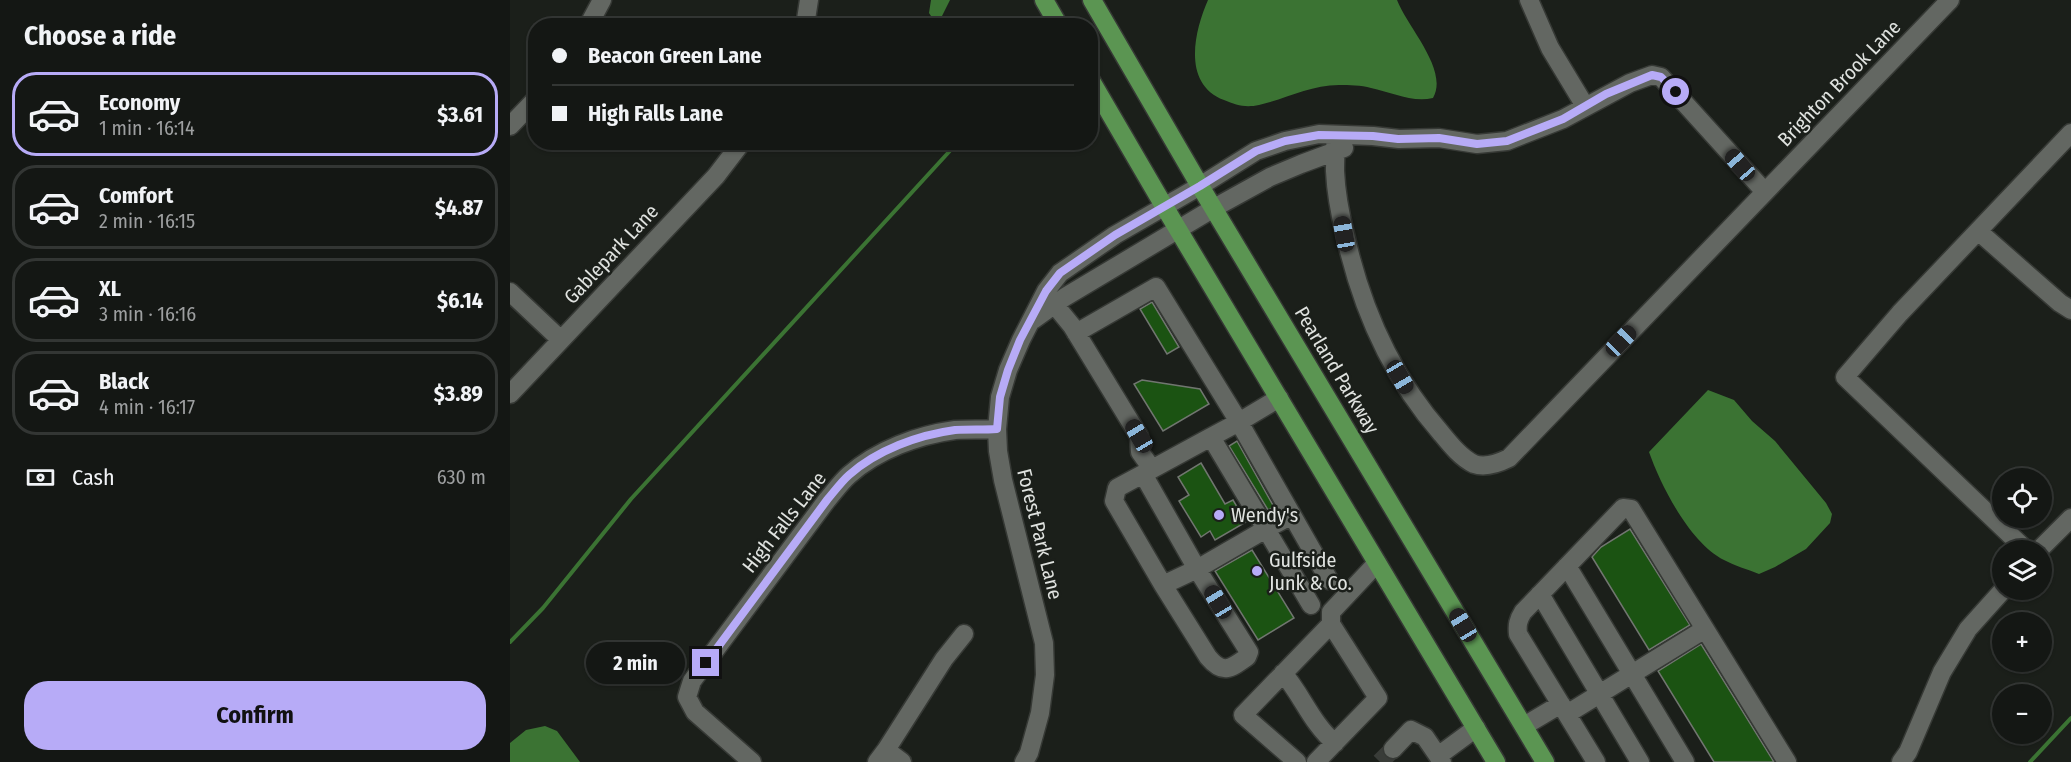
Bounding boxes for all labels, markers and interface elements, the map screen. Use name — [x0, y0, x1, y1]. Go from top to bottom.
street label: Brighton Brook Lane — [1773, 15, 1905, 151]
text: Choose a ride — [24, 20, 176, 52]
text: Beacon Green Lane — [588, 42, 762, 69]
route start — [1662, 78, 1689, 105]
icon: car — [27, 87, 81, 141]
text: Economy — [99, 89, 180, 116]
text: High Falls Lane — [588, 100, 723, 127]
text: $3.61 — [437, 101, 483, 128]
text: 1 min · 16:14 — [99, 116, 195, 140]
car — [1721, 146, 1759, 184]
icon: car — [27, 180, 81, 234]
text: Comfort — [99, 182, 173, 209]
text: $4.87 — [435, 194, 483, 221]
street label: Gablepark Lane — [559, 199, 663, 309]
text: 2 min · 16:15 — [99, 209, 195, 233]
car — [1332, 215, 1356, 253]
icon: car — [27, 273, 81, 327]
text: XL — [99, 275, 121, 302]
text: $6.14 — [437, 287, 483, 314]
text: 3 min · 16:16 — [99, 302, 196, 326]
street label: Pearland Parkway — [1290, 302, 1384, 438]
car — [1602, 322, 1640, 360]
car — [1383, 357, 1417, 397]
icon: car — [27, 366, 81, 420]
text: Black — [99, 368, 149, 395]
text: $3.89 — [434, 380, 483, 407]
text: 4 min · 16:17 — [99, 395, 195, 419]
car — [1122, 416, 1156, 456]
icon: cash — [24, 461, 57, 494]
text: Cash — [72, 464, 115, 491]
text: 630 m — [437, 465, 486, 489]
street label: Forest Park Lane — [1012, 466, 1068, 602]
street label: High Falls Lane — [737, 467, 831, 577]
map controls — [1992, 468, 2052, 744]
button: locate — [1992, 468, 2052, 528]
place label: Wendy's — [1231, 503, 1298, 527]
marker: Wendy's — [1212, 508, 1226, 522]
button: layers — [1992, 540, 2052, 600]
place label: Gulfside Junk & Co. — [1269, 548, 1352, 595]
marker: Gulfside Junk & Co. — [1250, 564, 1264, 578]
car — [1201, 582, 1235, 622]
car — [1446, 605, 1480, 645]
button: + — [1992, 612, 2052, 672]
callout: 2 min — [586, 642, 685, 684]
route end — [692, 649, 719, 676]
text: 2 min — [613, 651, 658, 675]
button: Confirm — [24, 681, 486, 750]
button: − — [1992, 684, 2052, 744]

